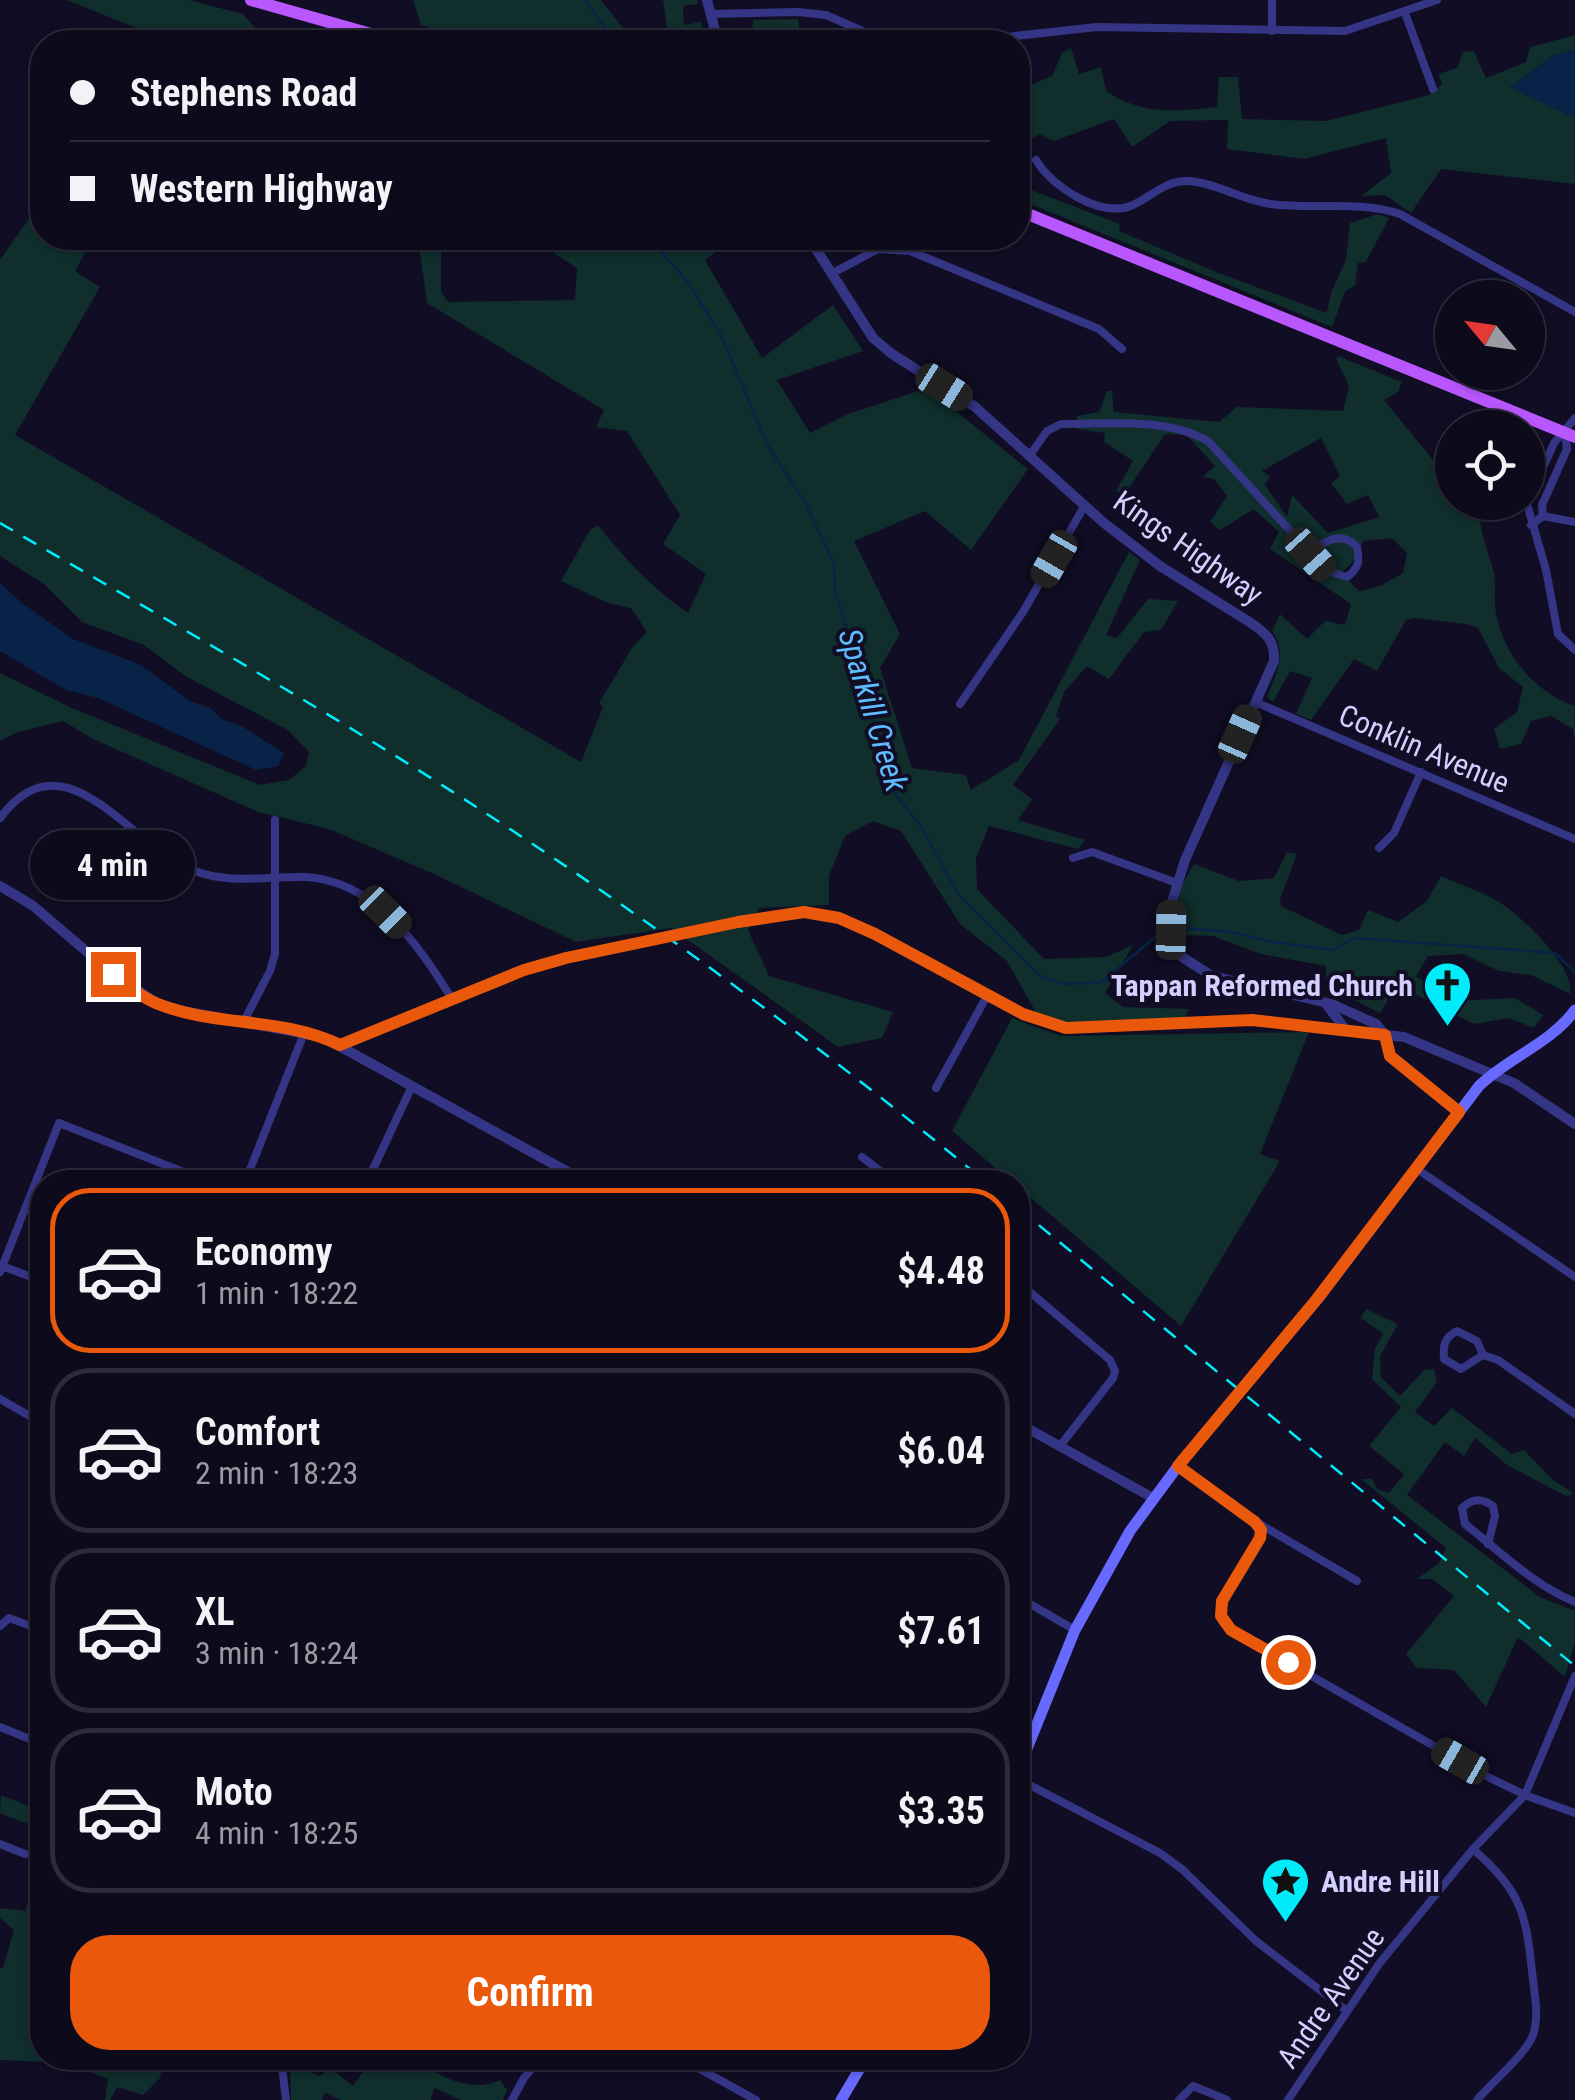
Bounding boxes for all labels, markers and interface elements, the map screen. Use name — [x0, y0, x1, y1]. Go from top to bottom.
text: Stephens Road — [130, 71, 357, 115]
text: Western Highway — [130, 167, 393, 211]
north arrow — [1435, 280, 1545, 390]
map controls — [1435, 280, 1545, 520]
car — [911, 358, 977, 416]
button: locate — [1435, 410, 1545, 520]
street label: Kings Highway — [1107, 483, 1270, 612]
car — [1279, 522, 1341, 586]
car — [1026, 526, 1082, 592]
water label: Sparkill Creek — [830, 624, 916, 797]
street label: Conklin Avenue — [1334, 697, 1515, 800]
car — [1214, 700, 1266, 768]
callout: 4 min — [31, 829, 196, 899]
text: 4 min — [77, 846, 148, 884]
car — [353, 880, 417, 944]
car — [1155, 900, 1187, 960]
route end — [91, 952, 136, 997]
church icon: Tappan Reformed Church — [1422, 960, 1474, 1028]
place label: Tappan Reformed Church — [1111, 968, 1413, 1003]
icon: car — [75, 1226, 165, 1316]
text: Economy — [195, 1230, 332, 1274]
text: $4.48 — [897, 1249, 985, 1293]
text: 1 min · 18:22 — [195, 1274, 358, 1312]
icon: car — [75, 1406, 165, 1496]
text: Comfort — [195, 1410, 320, 1454]
text: $6.04 — [897, 1429, 985, 1473]
text: 2 min · 18:23 — [195, 1454, 358, 1492]
icon: car — [75, 1586, 165, 1676]
text: XL — [195, 1590, 234, 1634]
text: $7.61 — [897, 1609, 985, 1653]
text: 3 min · 18:24 — [195, 1634, 358, 1672]
route start — [1266, 1640, 1311, 1685]
car — [1427, 1733, 1493, 1789]
icon: car — [75, 1766, 165, 1856]
text: Moto — [195, 1770, 273, 1814]
text: $3.35 — [897, 1789, 985, 1833]
text: 4 min · 18:25 — [195, 1814, 358, 1852]
place icon: Andre Hill — [1260, 1856, 1312, 1924]
place label: Andre Hill — [1321, 1864, 1440, 1899]
street label: Andre Avenue — [1270, 1921, 1392, 2074]
button: Confirm — [70, 1935, 990, 2050]

